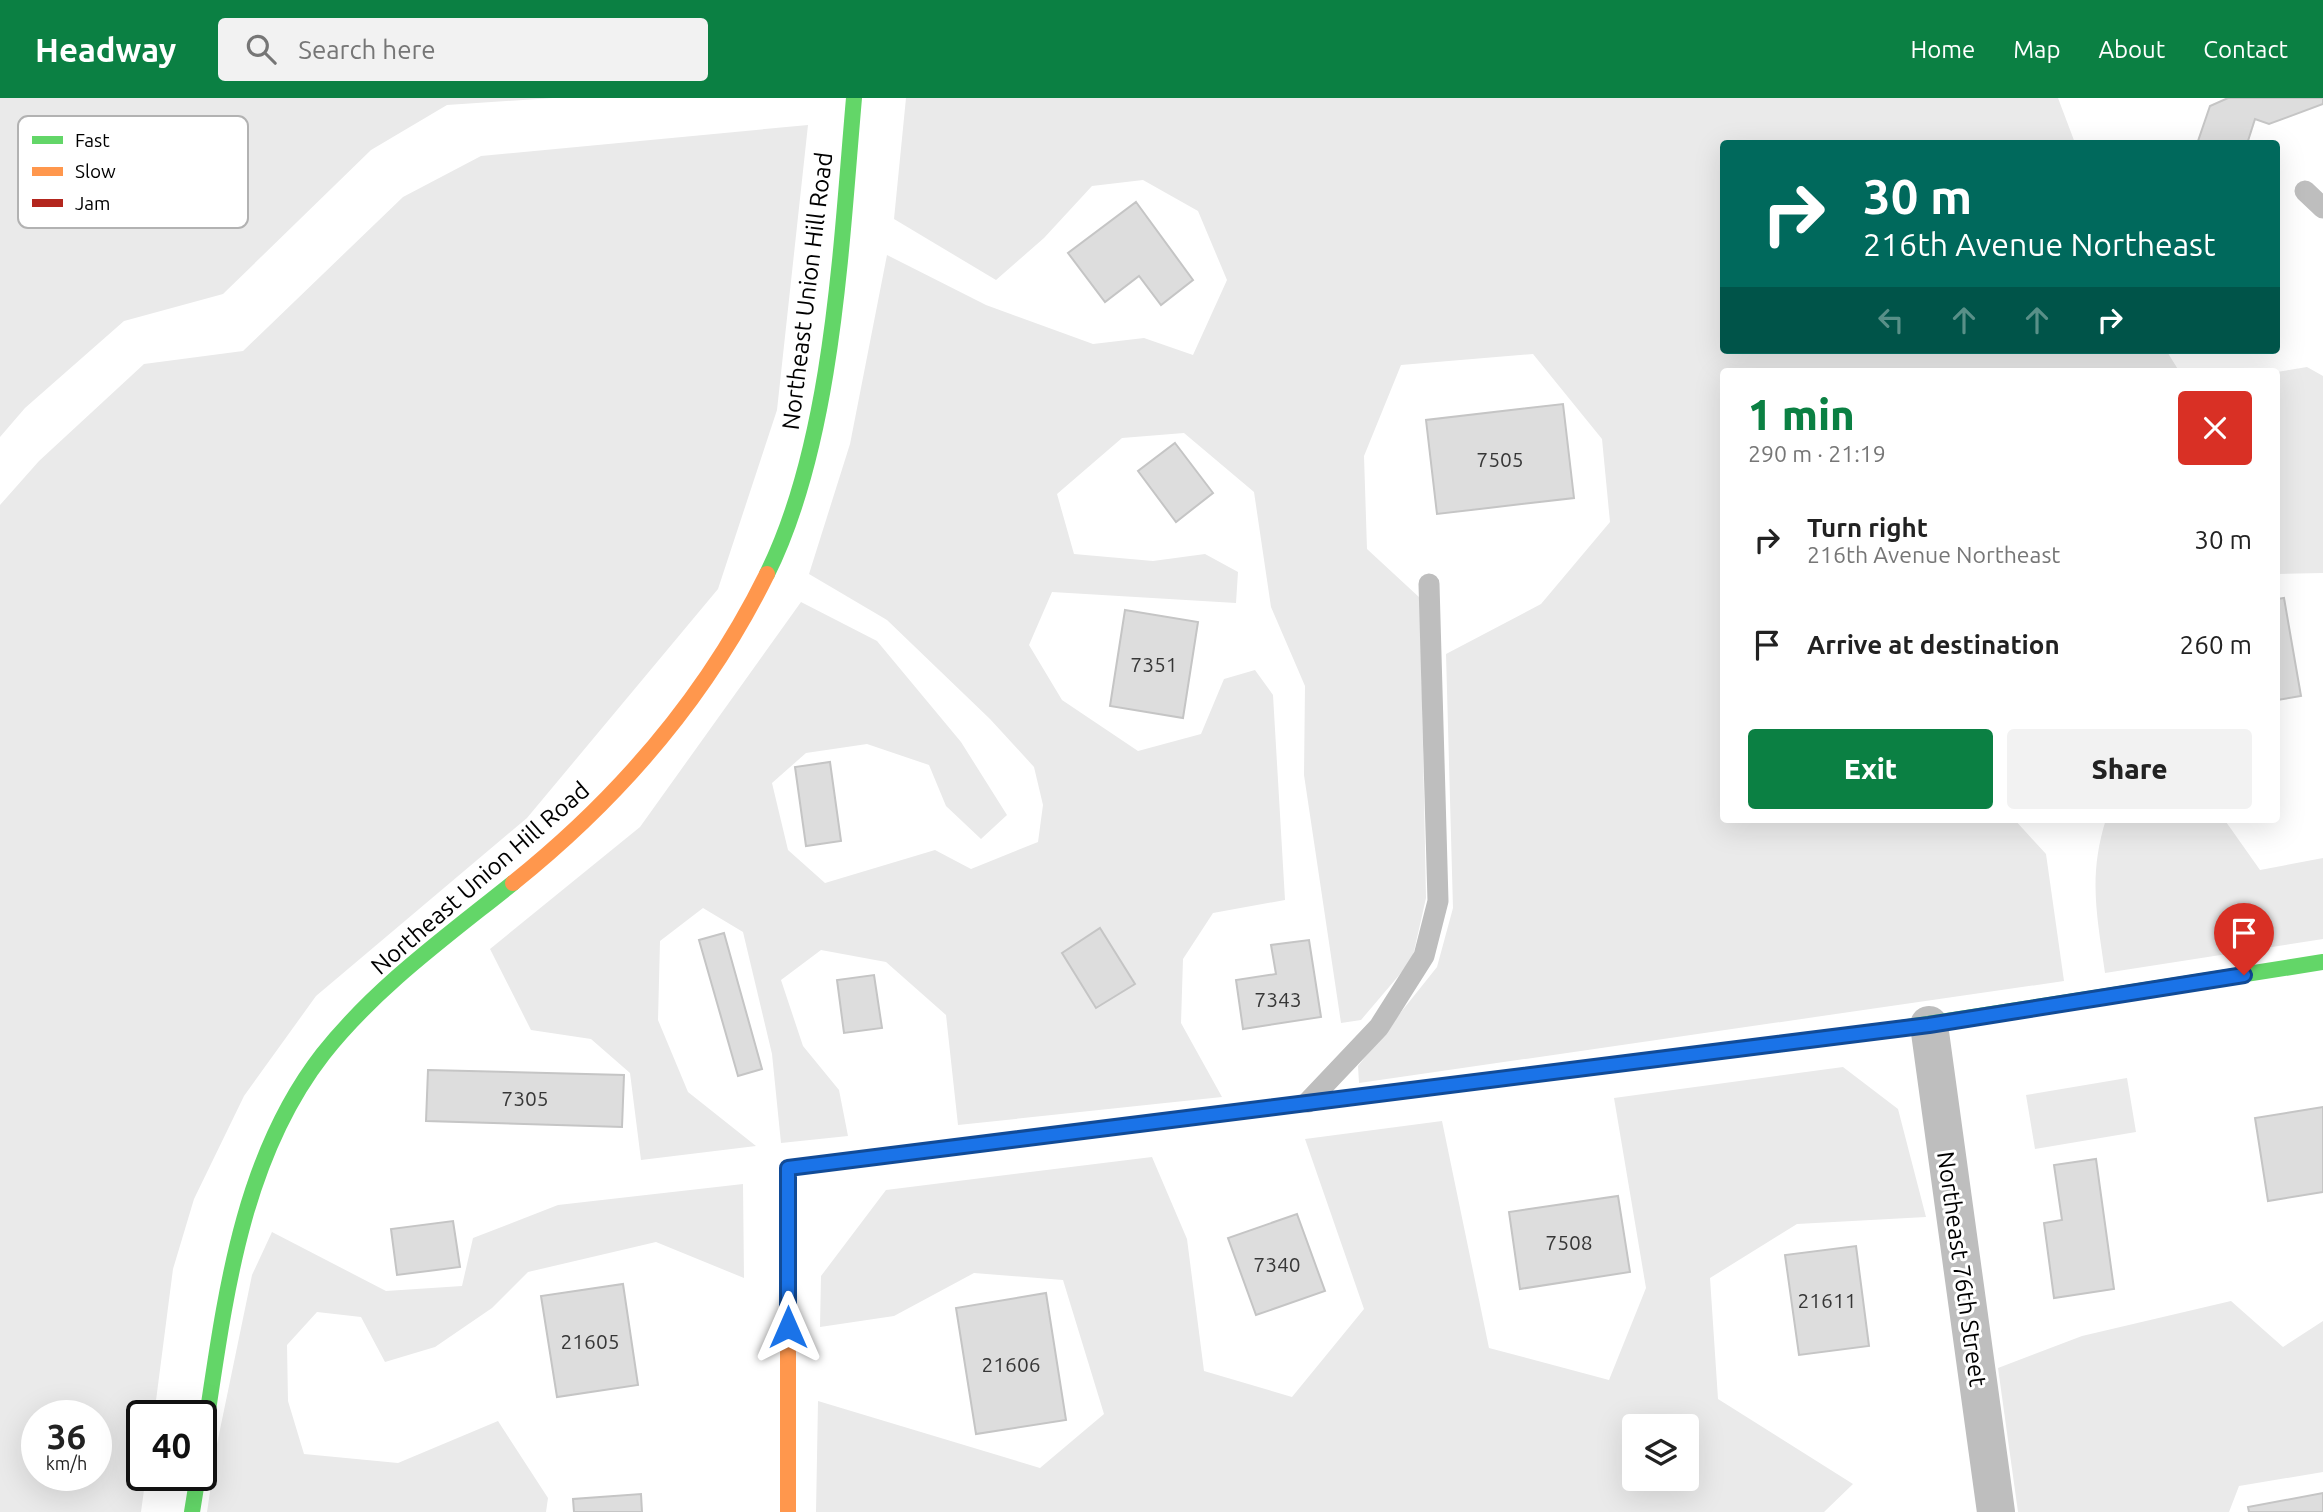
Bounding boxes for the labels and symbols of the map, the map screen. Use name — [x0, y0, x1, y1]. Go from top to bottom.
legend — [18, 116, 248, 228]
text: Fast — [75, 129, 110, 151]
street label: Northeast Union Hill Road — [777, 151, 837, 431]
text: Slow — [75, 160, 116, 182]
text: Jam — [75, 192, 111, 214]
house number: 7505 — [1476, 447, 1524, 471]
house number: 7351 — [1130, 652, 1178, 676]
street label: Northeast Union Hill Road — [366, 776, 594, 980]
pin — [2214, 903, 2274, 975]
house number: 7343 — [1254, 987, 1302, 1011]
house number: 7305 — [501, 1086, 549, 1110]
street label: Northeast 76th Street — [1932, 1150, 1992, 1389]
house number: 7508 — [1545, 1230, 1593, 1254]
house number: 7340 — [1253, 1252, 1301, 1276]
house number: 21611 — [1797, 1288, 1857, 1312]
position arrow — [751, 1290, 825, 1364]
house number: 21605 — [560, 1329, 620, 1353]
house number: 21606 — [981, 1352, 1041, 1376]
speed limit sign: 40 — [126, 1400, 217, 1491]

